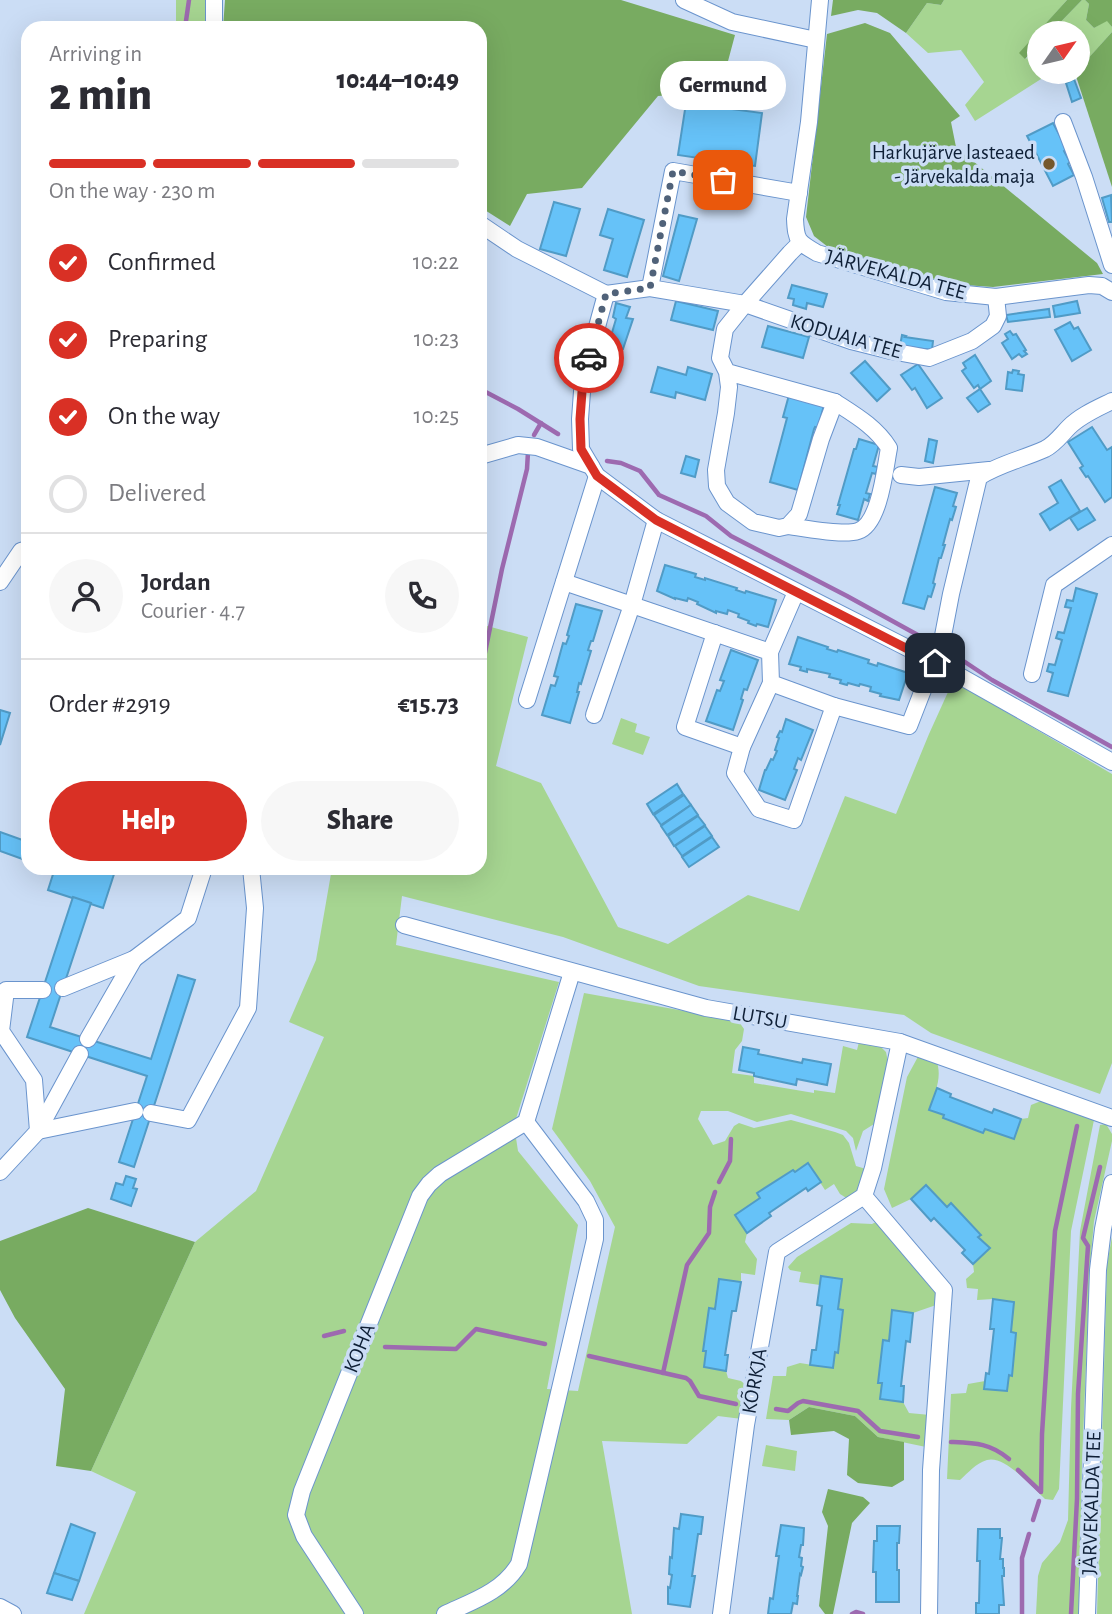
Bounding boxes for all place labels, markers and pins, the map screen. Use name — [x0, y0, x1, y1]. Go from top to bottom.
callout: Germund — [660, 61, 786, 110]
place label: Harkujärve lasteaed - Järvekalda maja — [872, 142, 1035, 187]
pin — [693, 150, 753, 210]
marker: Harkujärve lasteaed - Järvekalda maja — [1041, 156, 1057, 172]
pin — [905, 633, 965, 693]

